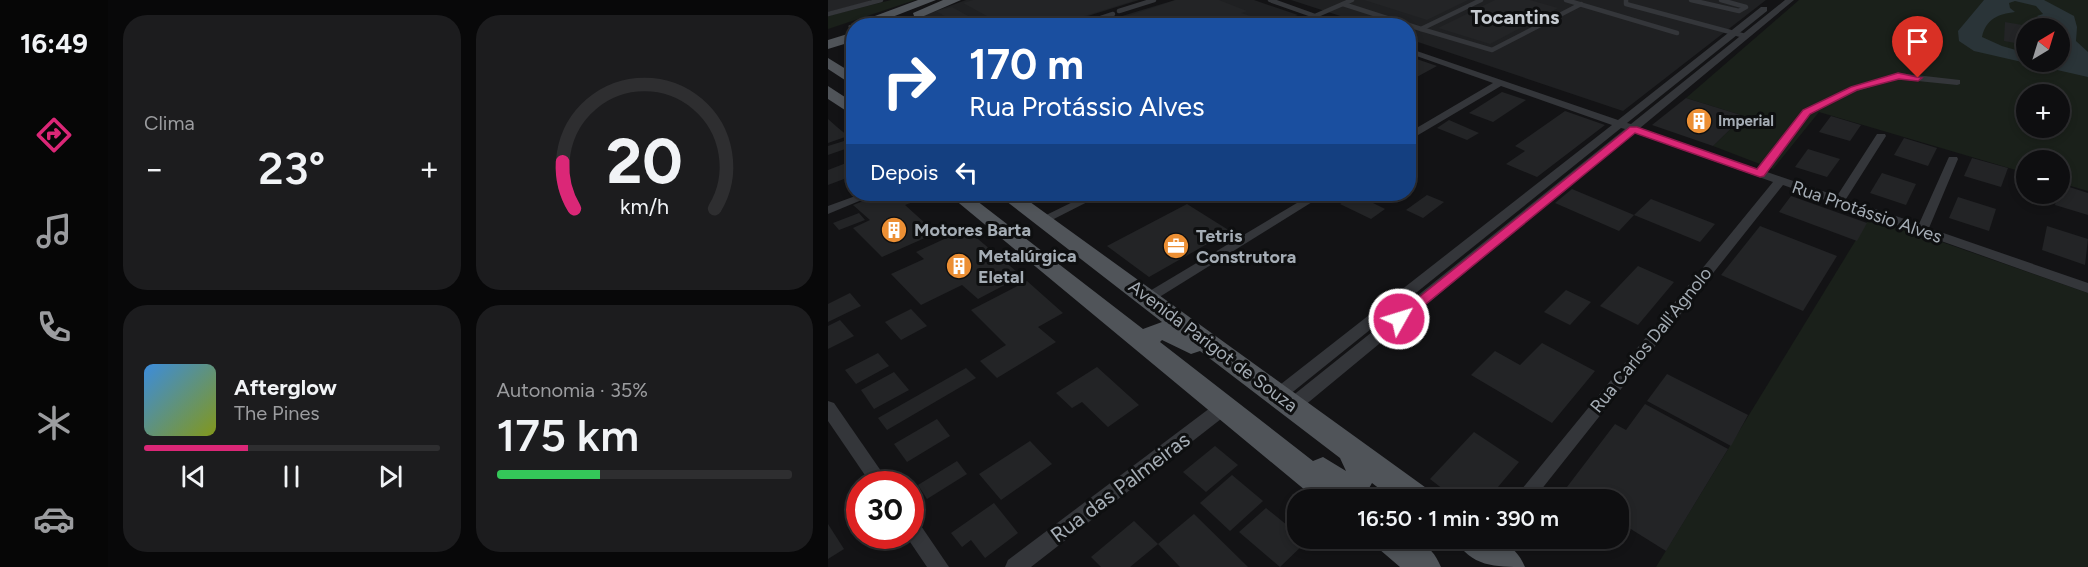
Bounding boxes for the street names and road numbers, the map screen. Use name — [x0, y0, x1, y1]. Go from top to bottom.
street label: Rua Protássio Alves — [1789, 176, 1945, 248]
street label: Rua Carlos Dall'Agnolo — [1585, 263, 1717, 417]
street label: Avenida Parigot de Souza — [1124, 275, 1302, 417]
street label: Rua das Palmeiras — [1045, 427, 1195, 547]

